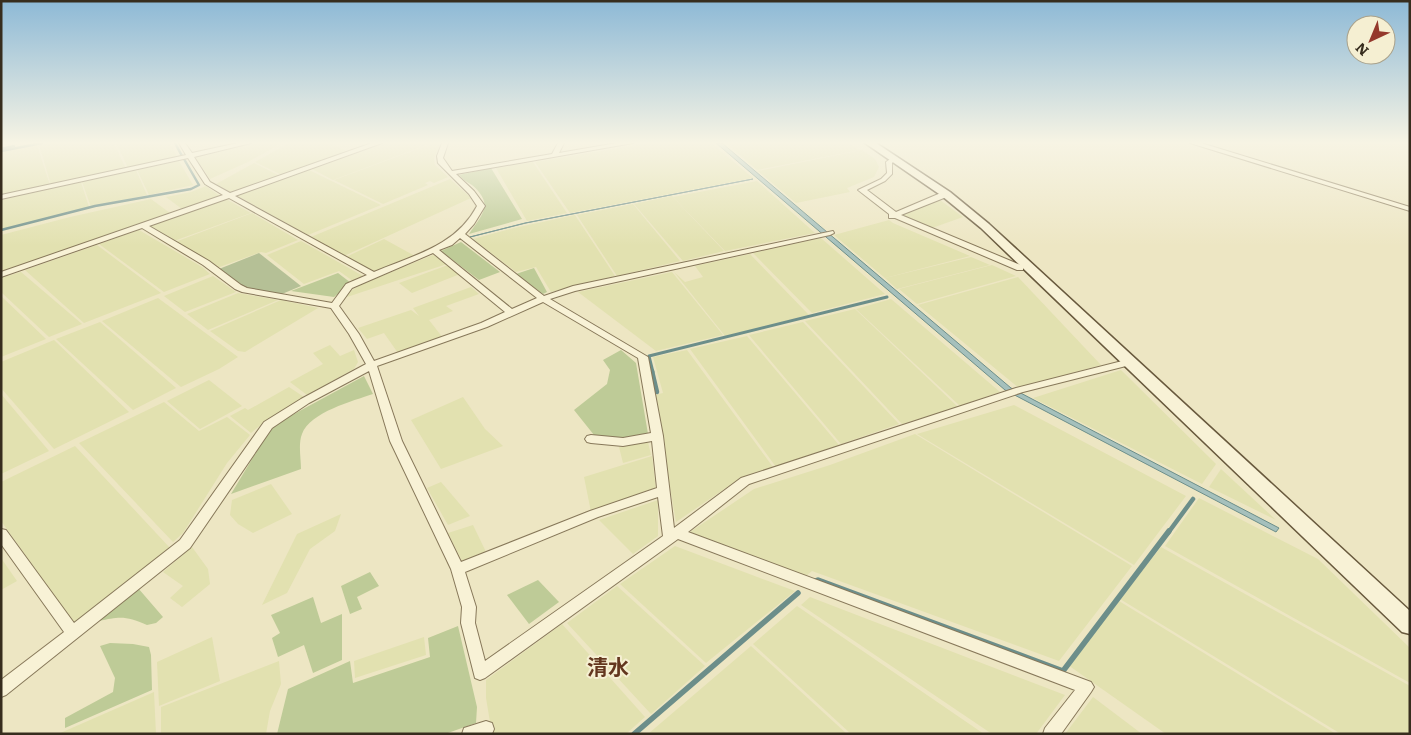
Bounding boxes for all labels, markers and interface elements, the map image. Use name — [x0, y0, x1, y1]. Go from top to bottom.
north arrow — [1346, 15, 1396, 65]
text: N — [1350, 39, 1372, 61]
district label: 清水 — [587, 650, 629, 681]

